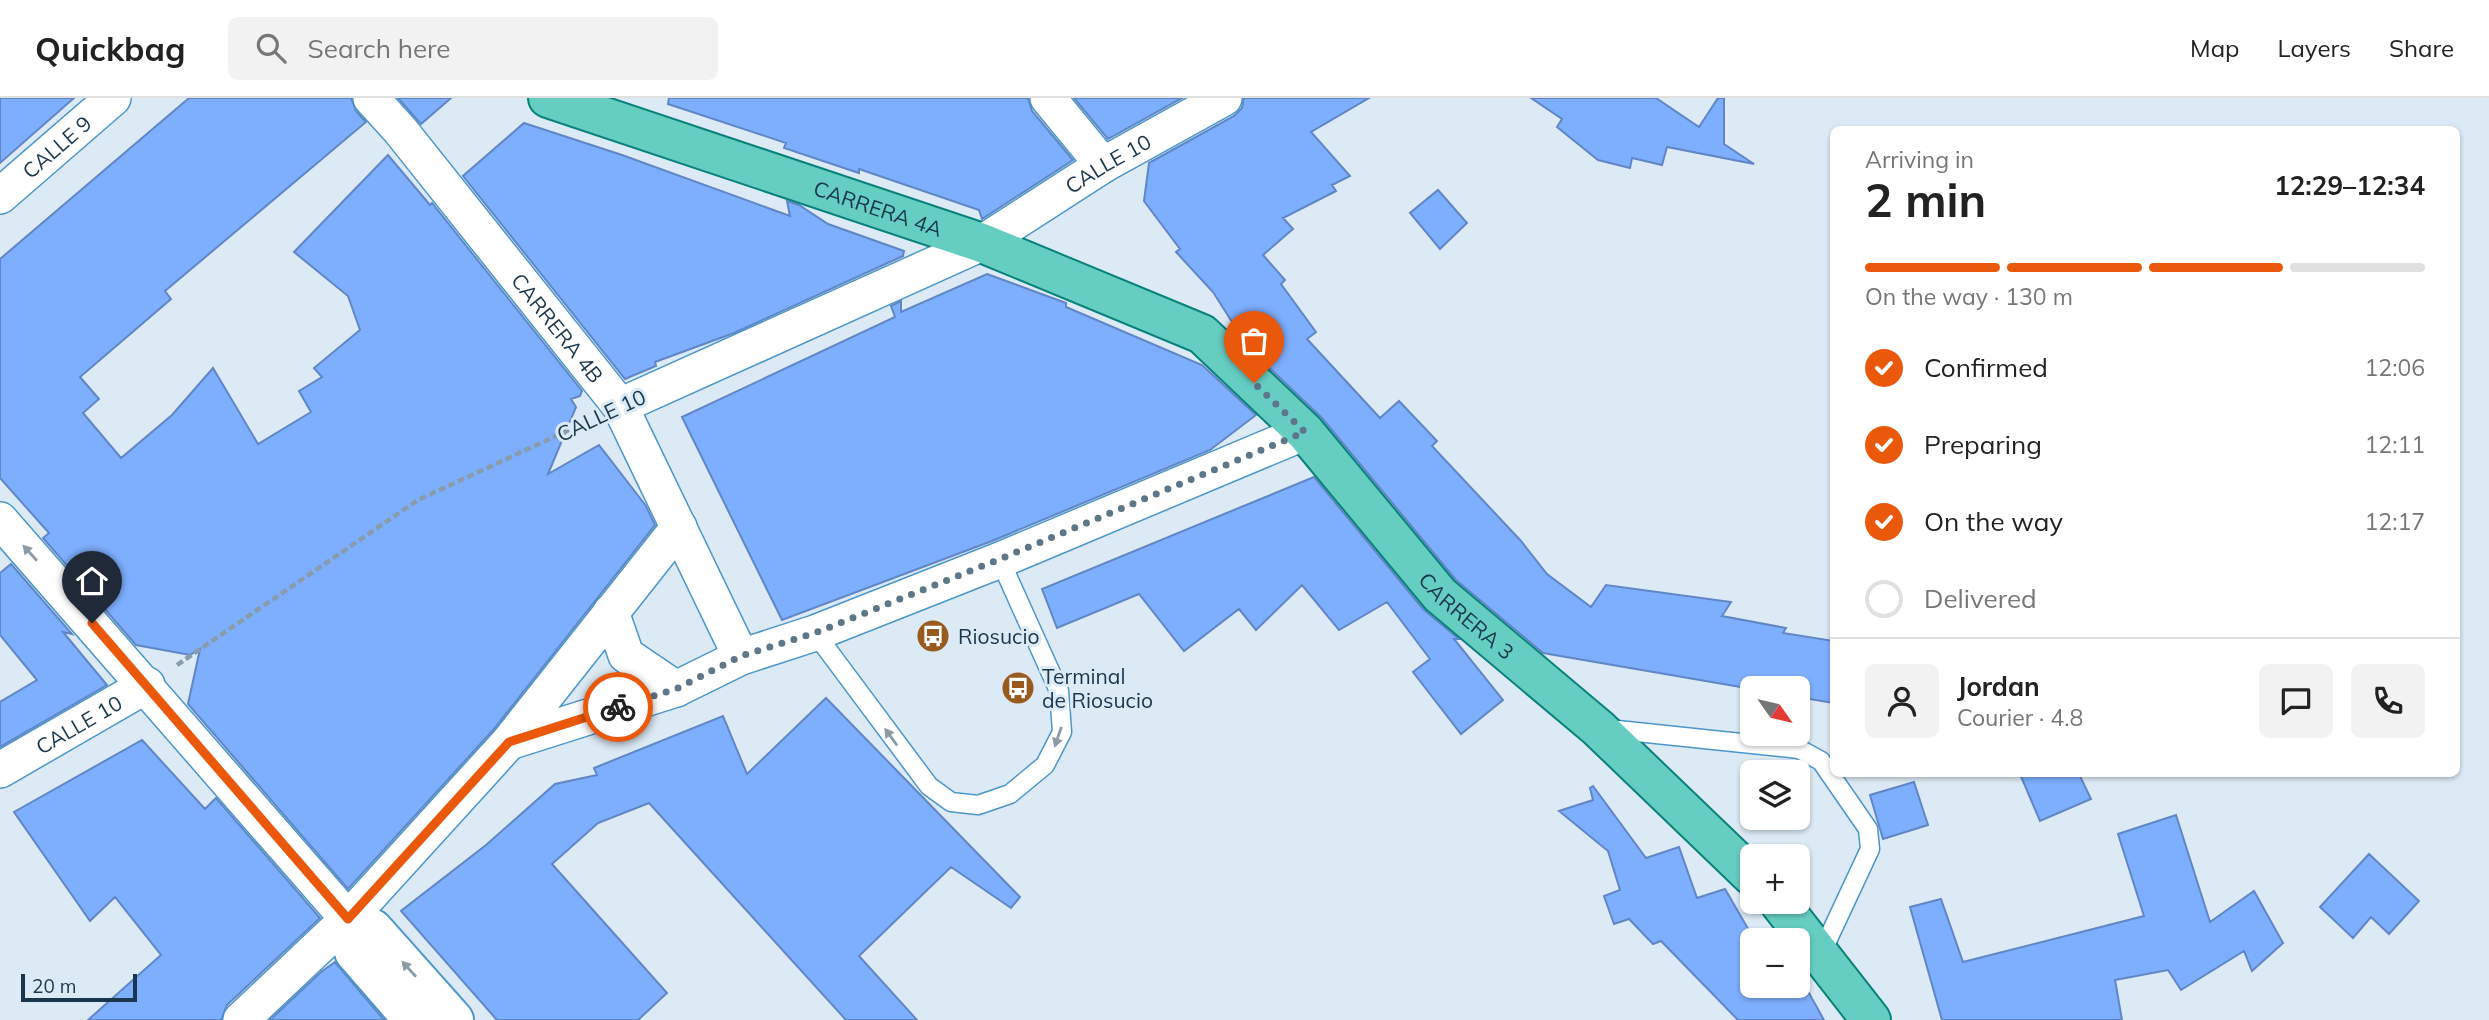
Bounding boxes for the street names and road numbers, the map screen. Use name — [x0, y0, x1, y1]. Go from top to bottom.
street label: CALLE 9 — [17, 110, 96, 184]
street label: CALLE 10 — [1060, 128, 1155, 199]
street label: CARRERA 4A — [810, 175, 946, 242]
street label: CARRERA 4B — [506, 268, 609, 388]
street label: CALLE 10 — [552, 383, 650, 447]
street label: CARRERA 3 — [1414, 567, 1519, 665]
street label: CALLE 10 — [31, 689, 127, 760]

